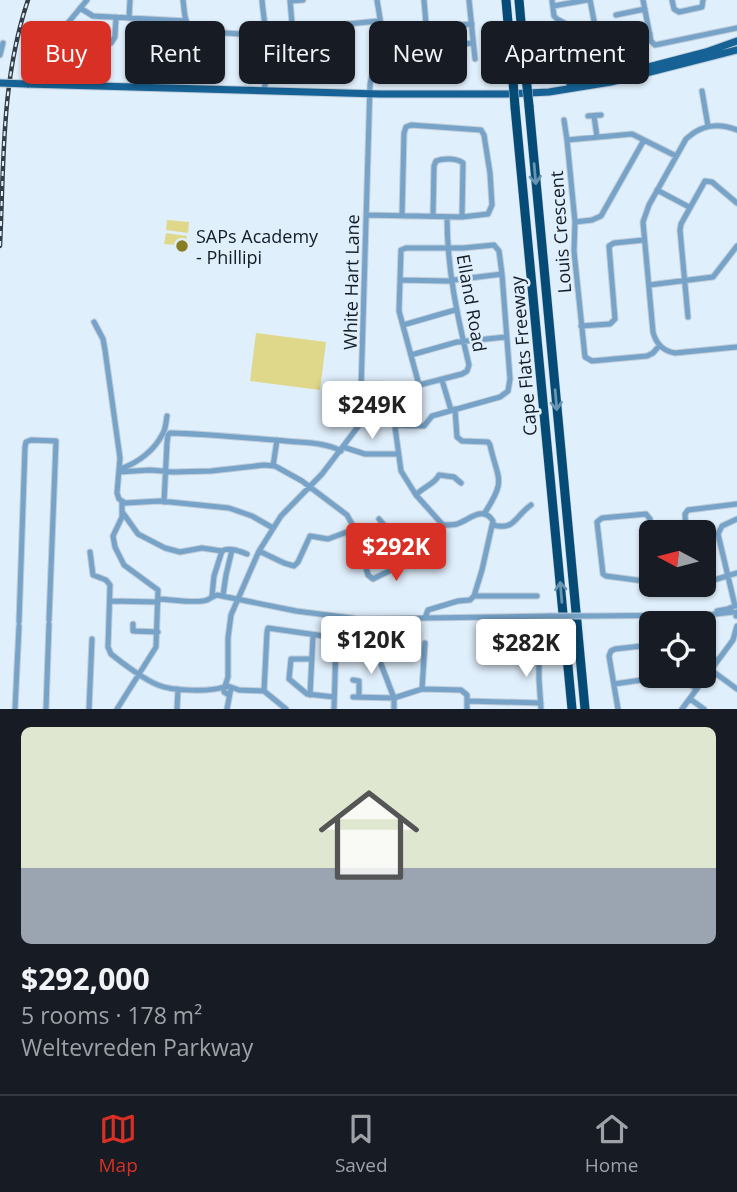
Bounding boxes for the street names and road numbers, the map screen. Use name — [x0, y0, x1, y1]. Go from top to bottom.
street label: Louis Crescent — [544, 170, 576, 294]
street label: White Hart Lane — [338, 214, 364, 350]
street label: Elland Road — [452, 252, 492, 354]
street label: Cape Flats Freeway — [504, 274, 542, 437]

